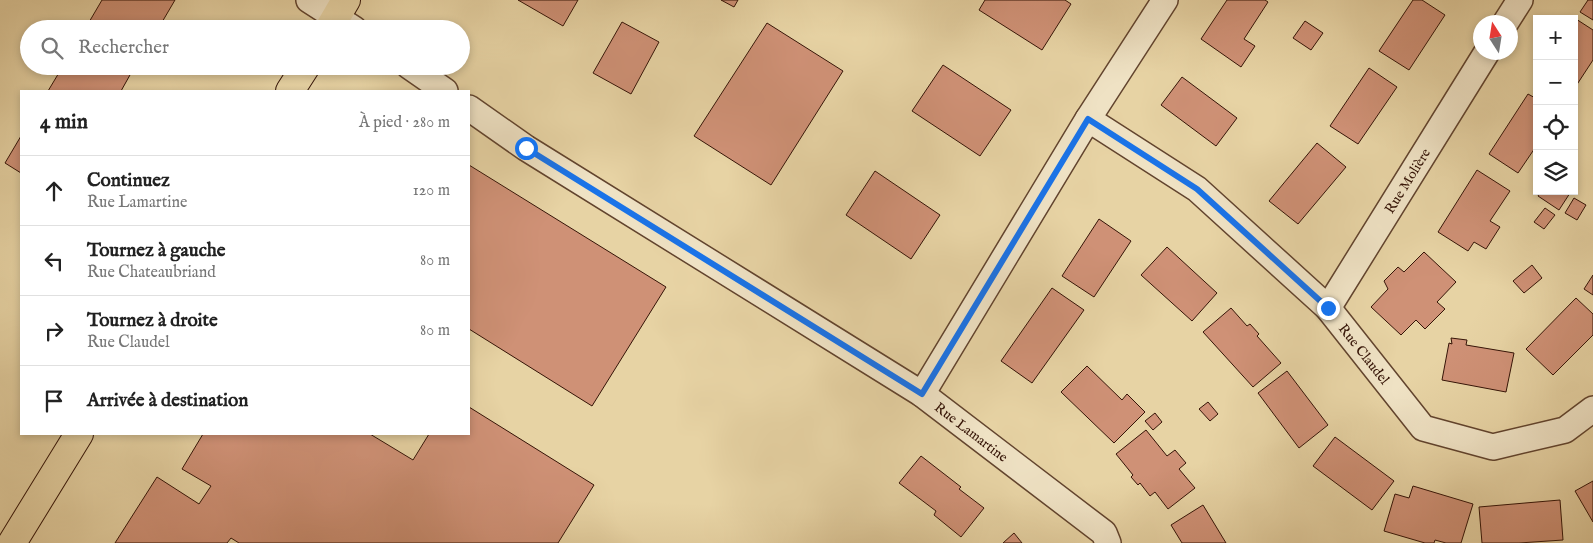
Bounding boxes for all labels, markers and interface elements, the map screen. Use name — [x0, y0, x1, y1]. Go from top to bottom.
north arrow — [1473, 15, 1518, 60]
map controls — [1533, 15, 1578, 195]
button: + — [1533, 15, 1578, 60]
search box — [20, 20, 470, 75]
icon: search — [38, 34, 66, 62]
text: Rechercher — [78, 36, 169, 60]
button: − — [1533, 60, 1578, 105]
button: locate — [1533, 105, 1578, 150]
text: 4 min — [40, 109, 88, 136]
text: À pied · 280 m — [359, 113, 450, 133]
route start — [515, 137, 538, 160]
street label: Rue Molière — [1381, 145, 1435, 217]
button: layers — [1533, 150, 1578, 195]
text: Continuez — [87, 169, 170, 193]
icon: ahead — [40, 177, 68, 205]
text: 120 m — [413, 181, 450, 201]
text: Rue Lamartine — [87, 193, 187, 213]
text: Tournez à gauche — [87, 239, 226, 263]
icon: left — [40, 247, 68, 275]
text: 80 m — [420, 251, 450, 271]
text: Rue Chateaubriand — [87, 263, 216, 283]
route end — [1317, 297, 1340, 320]
text: Tournez à droite — [87, 309, 218, 333]
icon: right — [40, 317, 68, 345]
text: 80 m — [420, 321, 450, 341]
street label: Rue Claudel — [1334, 321, 1393, 389]
text: Rue Claudel — [87, 333, 170, 353]
icon: arrive — [40, 387, 68, 415]
text: Arrivée à destination — [87, 389, 248, 413]
street label: Rue Lamartine — [930, 399, 1012, 467]

